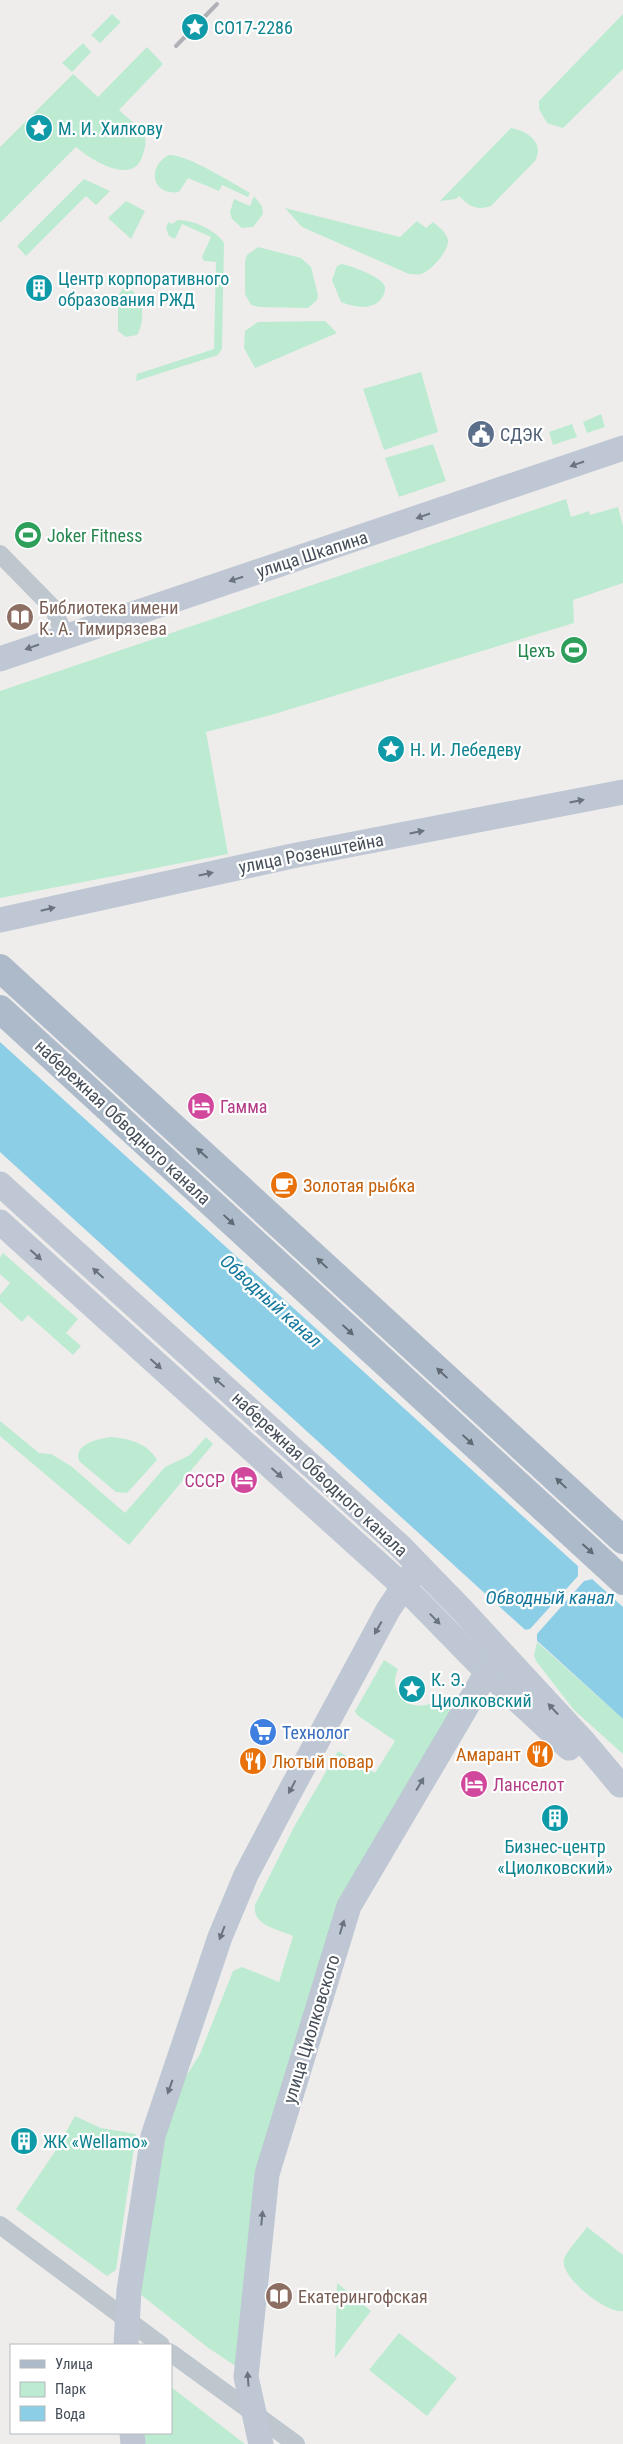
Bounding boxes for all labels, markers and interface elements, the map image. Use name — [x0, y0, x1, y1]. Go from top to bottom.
place icon: СО17-2286 — [180, 12, 210, 42]
place label: СО17-2286 — [214, 17, 293, 38]
place icon: М. И. Хилкову — [24, 113, 54, 143]
place label: М. И. Хилкову — [58, 118, 163, 139]
place label: Центр корпоративного образования РЖД — [58, 268, 229, 310]
building icon: Центр корпоративного образования РЖД — [24, 273, 54, 303]
public building icon: СДЭК — [466, 419, 496, 449]
place label: СДЭК — [500, 424, 543, 445]
one-way arrow — [569, 460, 584, 468]
one-way arrow — [415, 512, 430, 520]
sports icon: Joker Fitness — [13, 520, 43, 550]
place label: Joker Fitness — [47, 525, 142, 546]
street label: улица Шкапина — [254, 526, 370, 582]
one-way arrow — [228, 576, 243, 583]
place label: Библиотека имени К. А. Тимирязева — [39, 597, 178, 639]
library icon: Библиотека имени К. А. Тимирязева — [5, 602, 35, 632]
sports icon: Цехъ — [559, 635, 589, 665]
place label: Цехъ — [517, 640, 555, 661]
one-way arrow — [25, 644, 40, 652]
place icon: Н. И. Лебедеву — [376, 734, 406, 764]
place label: Н. И. Лебедеву — [410, 739, 522, 760]
one-way arrow — [569, 797, 584, 805]
one-way arrow — [409, 828, 425, 836]
street label: улица Розенштейна — [237, 829, 385, 877]
one-way arrow — [199, 870, 214, 878]
one-way arrow — [40, 905, 55, 913]
street label: набережная Обводного канала — [31, 1035, 215, 1209]
hotel icon: Гамма — [186, 1091, 216, 1121]
place label: Гамма — [220, 1096, 267, 1117]
one-way arrow — [197, 1147, 209, 1159]
cafe icon: Золотая рыбка — [269, 1170, 299, 1200]
place label: Золотая рыбка — [303, 1175, 415, 1196]
one-way arrow — [222, 1214, 235, 1225]
one-way arrow — [30, 1249, 42, 1261]
water label: Обводный канал — [215, 1249, 327, 1353]
one-way arrow — [316, 1257, 328, 1269]
one-way arrow — [93, 1267, 105, 1279]
one-way arrow — [342, 1324, 354, 1336]
one-way arrow — [150, 1358, 162, 1370]
one-way arrow — [436, 1367, 448, 1379]
one-way arrow — [213, 1376, 225, 1388]
street label: набережная Обводного канала — [228, 1387, 412, 1561]
one-way arrow — [461, 1434, 473, 1446]
hotel icon: СССР — [229, 1465, 259, 1495]
one-way arrow — [270, 1468, 283, 1479]
place label: СССР — [184, 1470, 225, 1491]
one-way arrow — [556, 1477, 568, 1489]
one-way arrow — [581, 1543, 593, 1555]
water label: Обводный канал — [486, 1586, 614, 1609]
one-way arrow — [429, 1613, 441, 1625]
one-way arrow — [374, 1621, 382, 1636]
place label: К. Э. Циолковский — [431, 1669, 532, 1711]
place icon: К. Э. Циолковский — [397, 1674, 427, 1704]
one-way arrow — [547, 1703, 559, 1715]
supermarket icon: Технолог — [248, 1717, 278, 1747]
place label: Технолог — [282, 1722, 350, 1743]
restaurant icon: Амарант — [525, 1739, 555, 1769]
place label: Амарант — [456, 1744, 521, 1765]
restaurant icon: Лютый повар — [238, 1746, 268, 1776]
place label: Лютый повар — [272, 1751, 374, 1772]
hotel icon: Ланселот — [459, 1769, 489, 1799]
place label: Ланселот — [493, 1774, 565, 1795]
one-way arrow — [415, 1778, 424, 1791]
one-way arrow — [288, 1779, 296, 1794]
building icon: Бизнес-центр «Циолковский» — [540, 1803, 570, 1833]
place label: Бизнес-центр «Циолковский» — [497, 1836, 613, 1878]
one-way arrow — [339, 1919, 347, 1934]
one-way arrow — [218, 1926, 226, 1941]
street label: улица Циолковского — [278, 1952, 344, 2106]
one-way arrow — [166, 2080, 174, 2095]
building icon: ЖК «Wellamo» — [9, 2126, 39, 2156]
place label: ЖК «Wellamo» — [43, 2131, 148, 2152]
one-way arrow — [258, 2209, 266, 2225]
library icon: Екатерингофская — [264, 2281, 294, 2311]
place label: Екатерингофская — [298, 2286, 428, 2307]
legend — [10, 2344, 172, 2434]
text: Улица — [55, 2355, 93, 2373]
one-way arrow — [243, 2371, 251, 2387]
text: Парк — [55, 2380, 86, 2398]
text: Вода — [55, 2405, 85, 2423]

